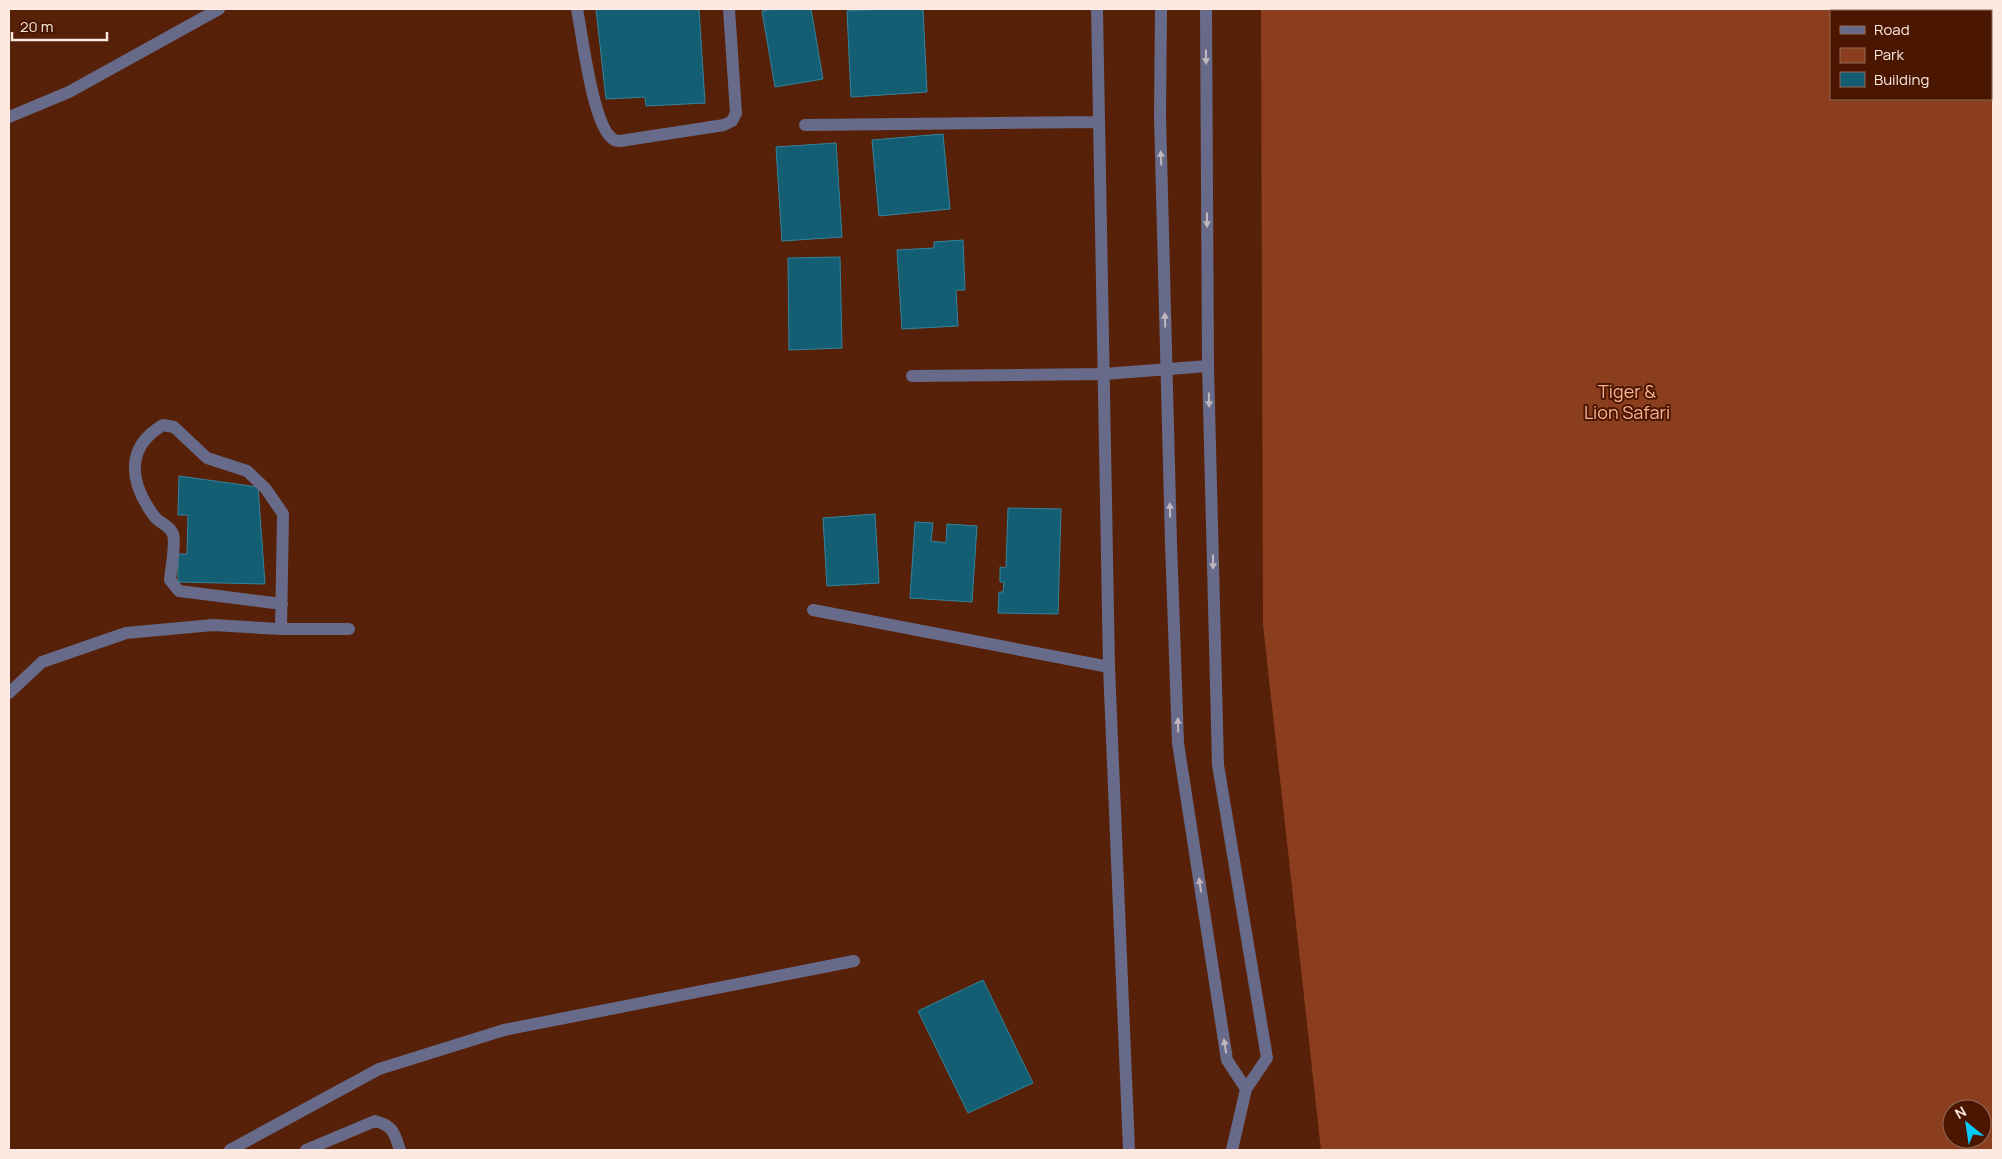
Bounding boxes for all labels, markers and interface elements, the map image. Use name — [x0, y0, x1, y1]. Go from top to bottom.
scale bar — [12, 10, 108, 42]
legend — [1830, 10, 1992, 100]
text: 20 m — [20, 16, 53, 37]
text: Road — [1874, 19, 1910, 40]
text: Park — [1874, 44, 1904, 65]
one-way arrow — [1202, 50, 1210, 66]
text: Building — [1874, 69, 1929, 90]
one-way arrow — [1157, 149, 1165, 165]
one-way arrow — [1203, 212, 1211, 228]
one-way arrow — [1161, 312, 1169, 328]
park label: Tiger & Lion Safari — [1584, 379, 1670, 424]
one-way arrow — [1205, 392, 1213, 408]
one-way arrow — [1166, 501, 1174, 517]
one-way arrow — [1209, 555, 1217, 571]
one-way arrow — [1173, 716, 1181, 732]
one-way arrow — [1196, 877, 1204, 893]
one-way arrow — [1221, 1038, 1229, 1054]
north arrow — [1942, 1099, 1992, 1149]
text: N — [1951, 1102, 1969, 1123]

